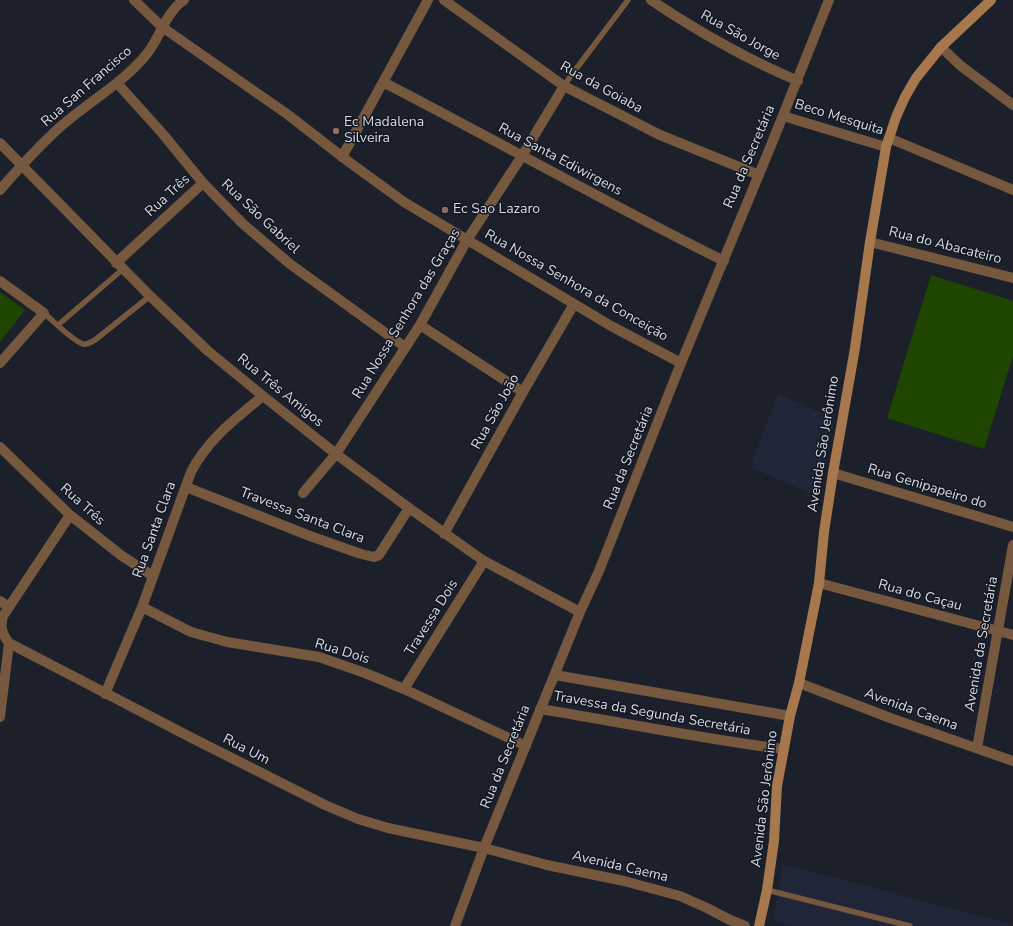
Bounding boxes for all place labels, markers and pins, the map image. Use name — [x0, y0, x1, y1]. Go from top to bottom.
place label: Ec Madalena Silveira — [344, 115, 424, 148]
marker: Ec Madalena Silveira — [331, 126, 341, 136]
place label: Ec Sao Lazaro — [453, 202, 540, 218]
marker: Ec Sao Lazaro — [440, 205, 450, 215]

